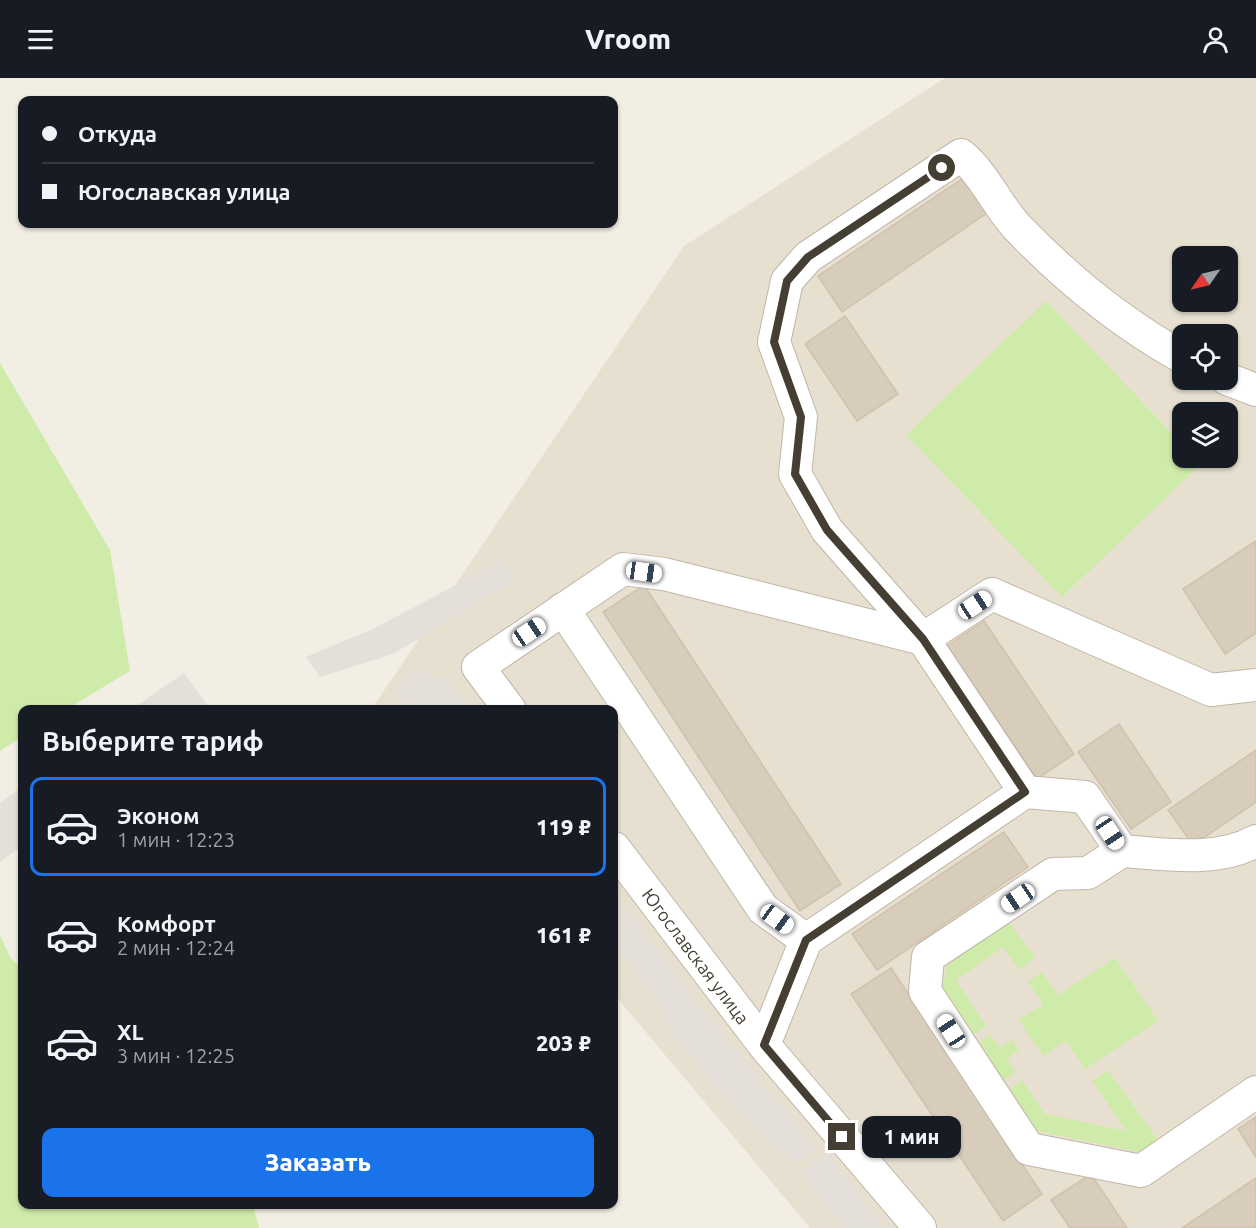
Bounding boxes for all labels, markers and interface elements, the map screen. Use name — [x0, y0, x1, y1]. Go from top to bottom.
icon: menu — [24, 23, 57, 56]
icon: person — [1199, 23, 1232, 56]
text: Vroom — [585, 24, 671, 54]
text: Откуда — [78, 121, 157, 146]
route start — [928, 154, 955, 181]
text: Югославская улица — [78, 179, 290, 204]
north arrow — [1172, 246, 1238, 312]
map controls — [1172, 246, 1238, 468]
button: locate — [1172, 324, 1238, 390]
button: layers — [1172, 402, 1238, 468]
car — [625, 561, 663, 583]
car — [955, 588, 995, 622]
car — [509, 614, 549, 650]
text: Выберите тариф — [42, 726, 264, 756]
icon: car — [45, 800, 99, 854]
text: Эконом — [117, 803, 199, 828]
car — [1092, 813, 1128, 853]
text: 119 ₽ — [536, 814, 591, 839]
text: 1 мин · 12:23 — [117, 828, 235, 851]
car — [998, 880, 1038, 916]
street label: Югославская улица — [639, 884, 753, 1028]
car — [757, 901, 797, 937]
icon: car — [45, 908, 99, 962]
text: Комфорт — [117, 911, 216, 936]
text: 161 ₽ — [536, 922, 591, 947]
text: 2 мин · 12:24 — [117, 936, 235, 959]
car — [934, 1011, 968, 1051]
icon: car — [45, 1016, 99, 1070]
text: XL — [117, 1019, 144, 1044]
text: 203 ₽ — [536, 1030, 591, 1055]
text: 3 мин · 12:25 — [117, 1044, 235, 1067]
callout: 1 мин — [863, 1116, 962, 1158]
route end — [828, 1123, 855, 1150]
text: 1 мин — [884, 1125, 939, 1148]
button: Заказать — [42, 1128, 594, 1197]

